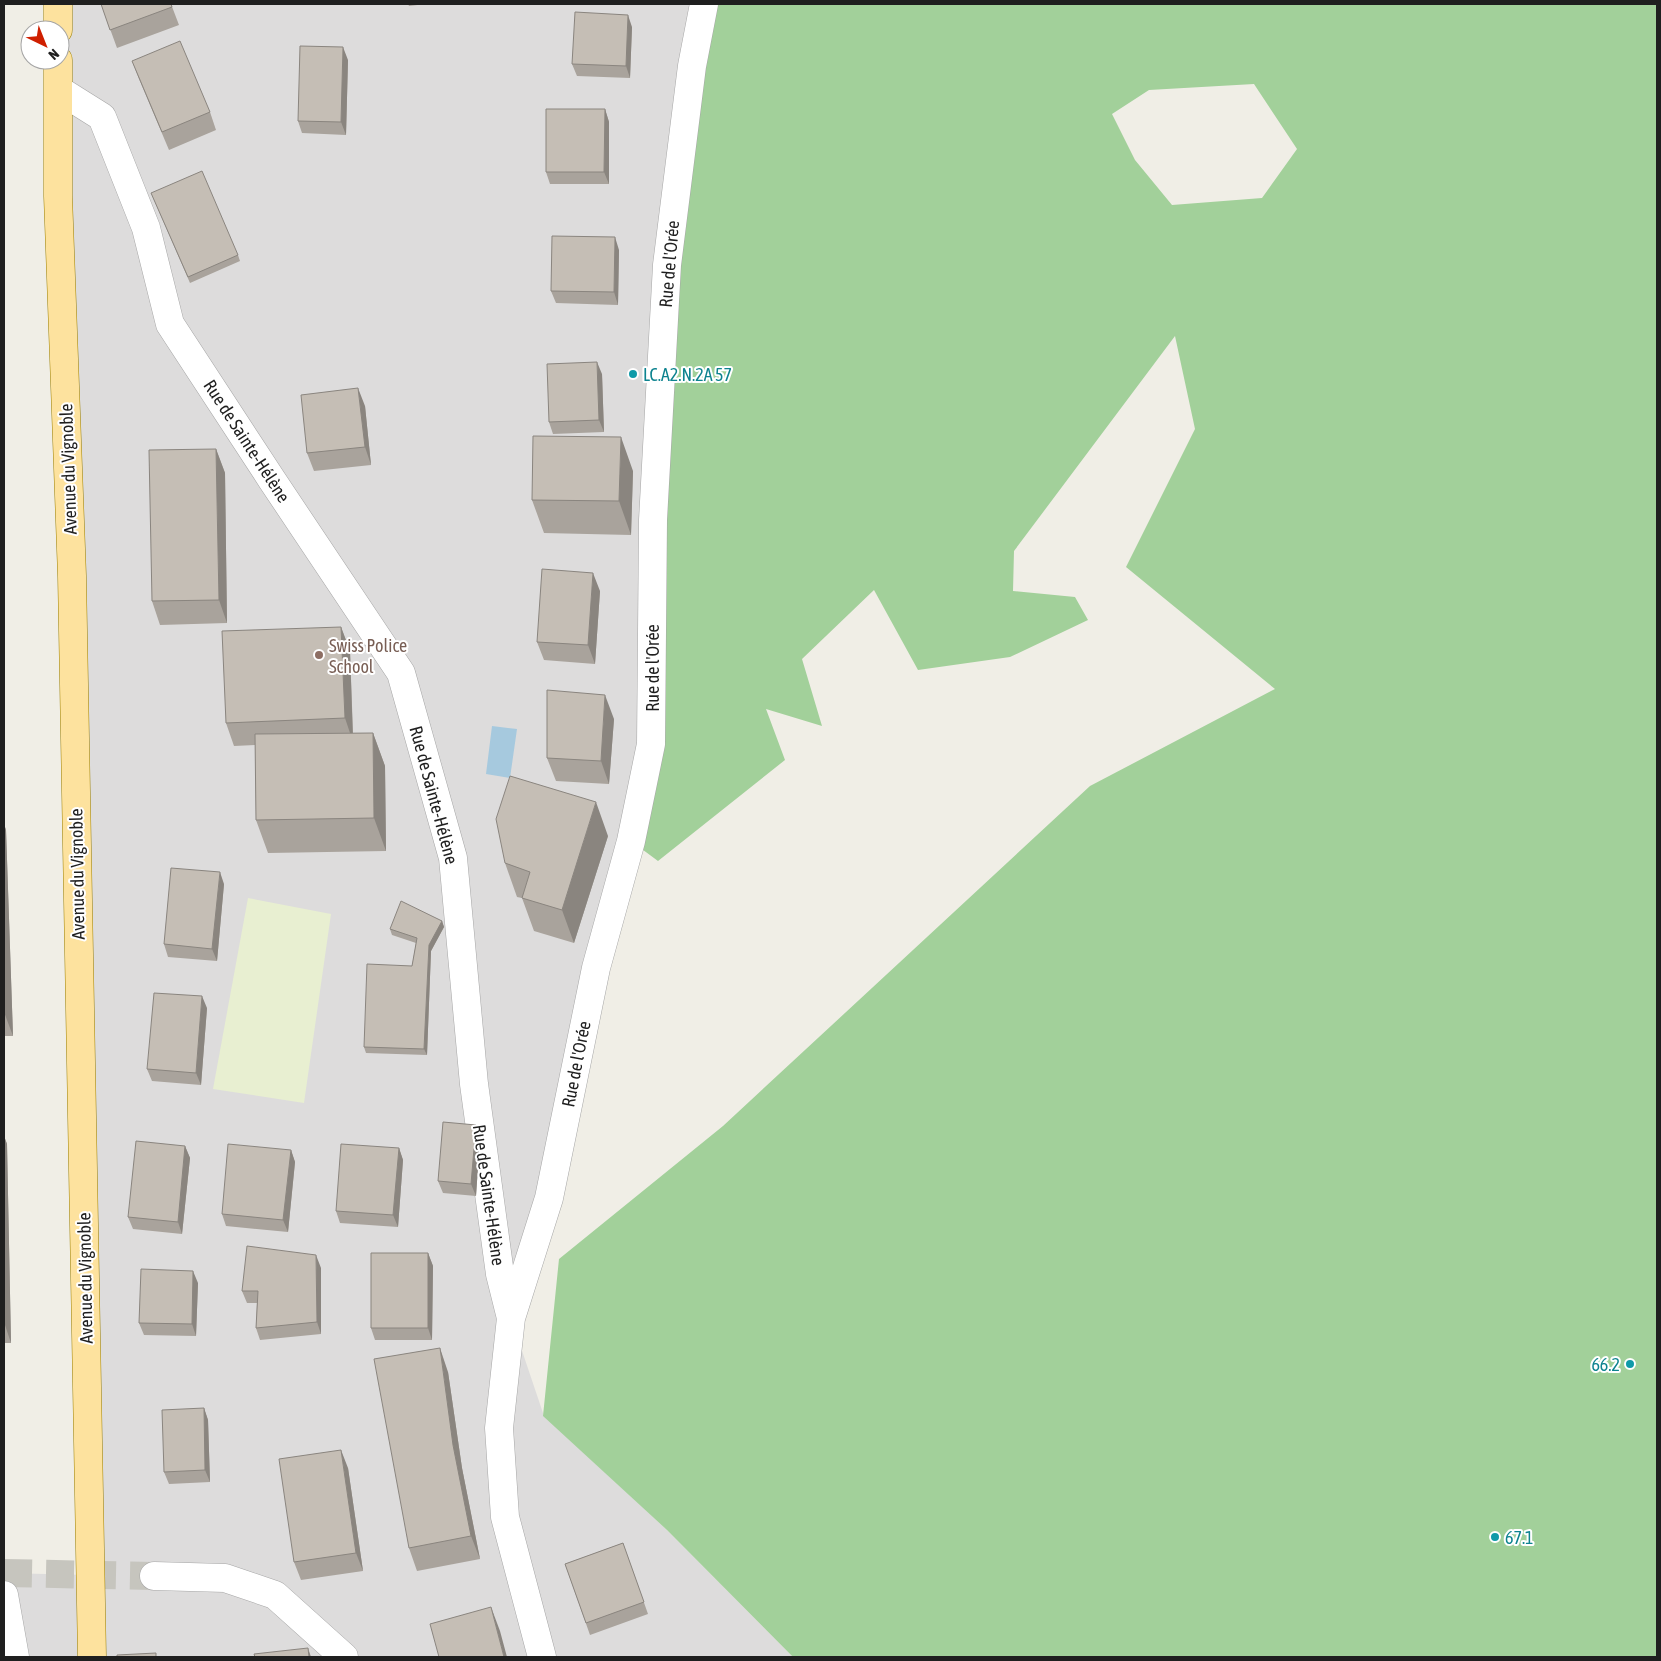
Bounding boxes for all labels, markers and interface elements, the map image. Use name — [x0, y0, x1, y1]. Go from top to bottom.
north arrow — [20, 20, 70, 70]
text: N — [45, 46, 62, 63]
street label: Rue de l'Orée — [655, 220, 683, 308]
place label: LC.A2.N.2A 57 — [643, 364, 732, 385]
marker: LC.A2.N.2A 57 — [627, 368, 639, 380]
street label: Rue de Sainte-Hélène — [199, 376, 295, 506]
street label: Avenue du Vignoble — [55, 403, 81, 535]
street label: Rue de l'Orée — [642, 624, 663, 712]
place label: Swiss Police School — [329, 635, 407, 677]
marker: Swiss Police School — [313, 649, 325, 661]
street label: Rue de Sainte-Hélène — [405, 724, 463, 866]
street label: Avenue du Vignoble — [65, 808, 89, 940]
street label: Rue de l'Orée — [557, 1019, 595, 1109]
street label: Rue de Sainte-Hélène — [469, 1123, 509, 1267]
street label: Avenue du Vignoble — [73, 1212, 97, 1344]
place label: 66.2 — [1591, 1354, 1620, 1375]
marker: 66.2 — [1624, 1358, 1636, 1370]
place label: 67.1 — [1505, 1527, 1534, 1548]
marker: 67.1 — [1489, 1531, 1501, 1543]

